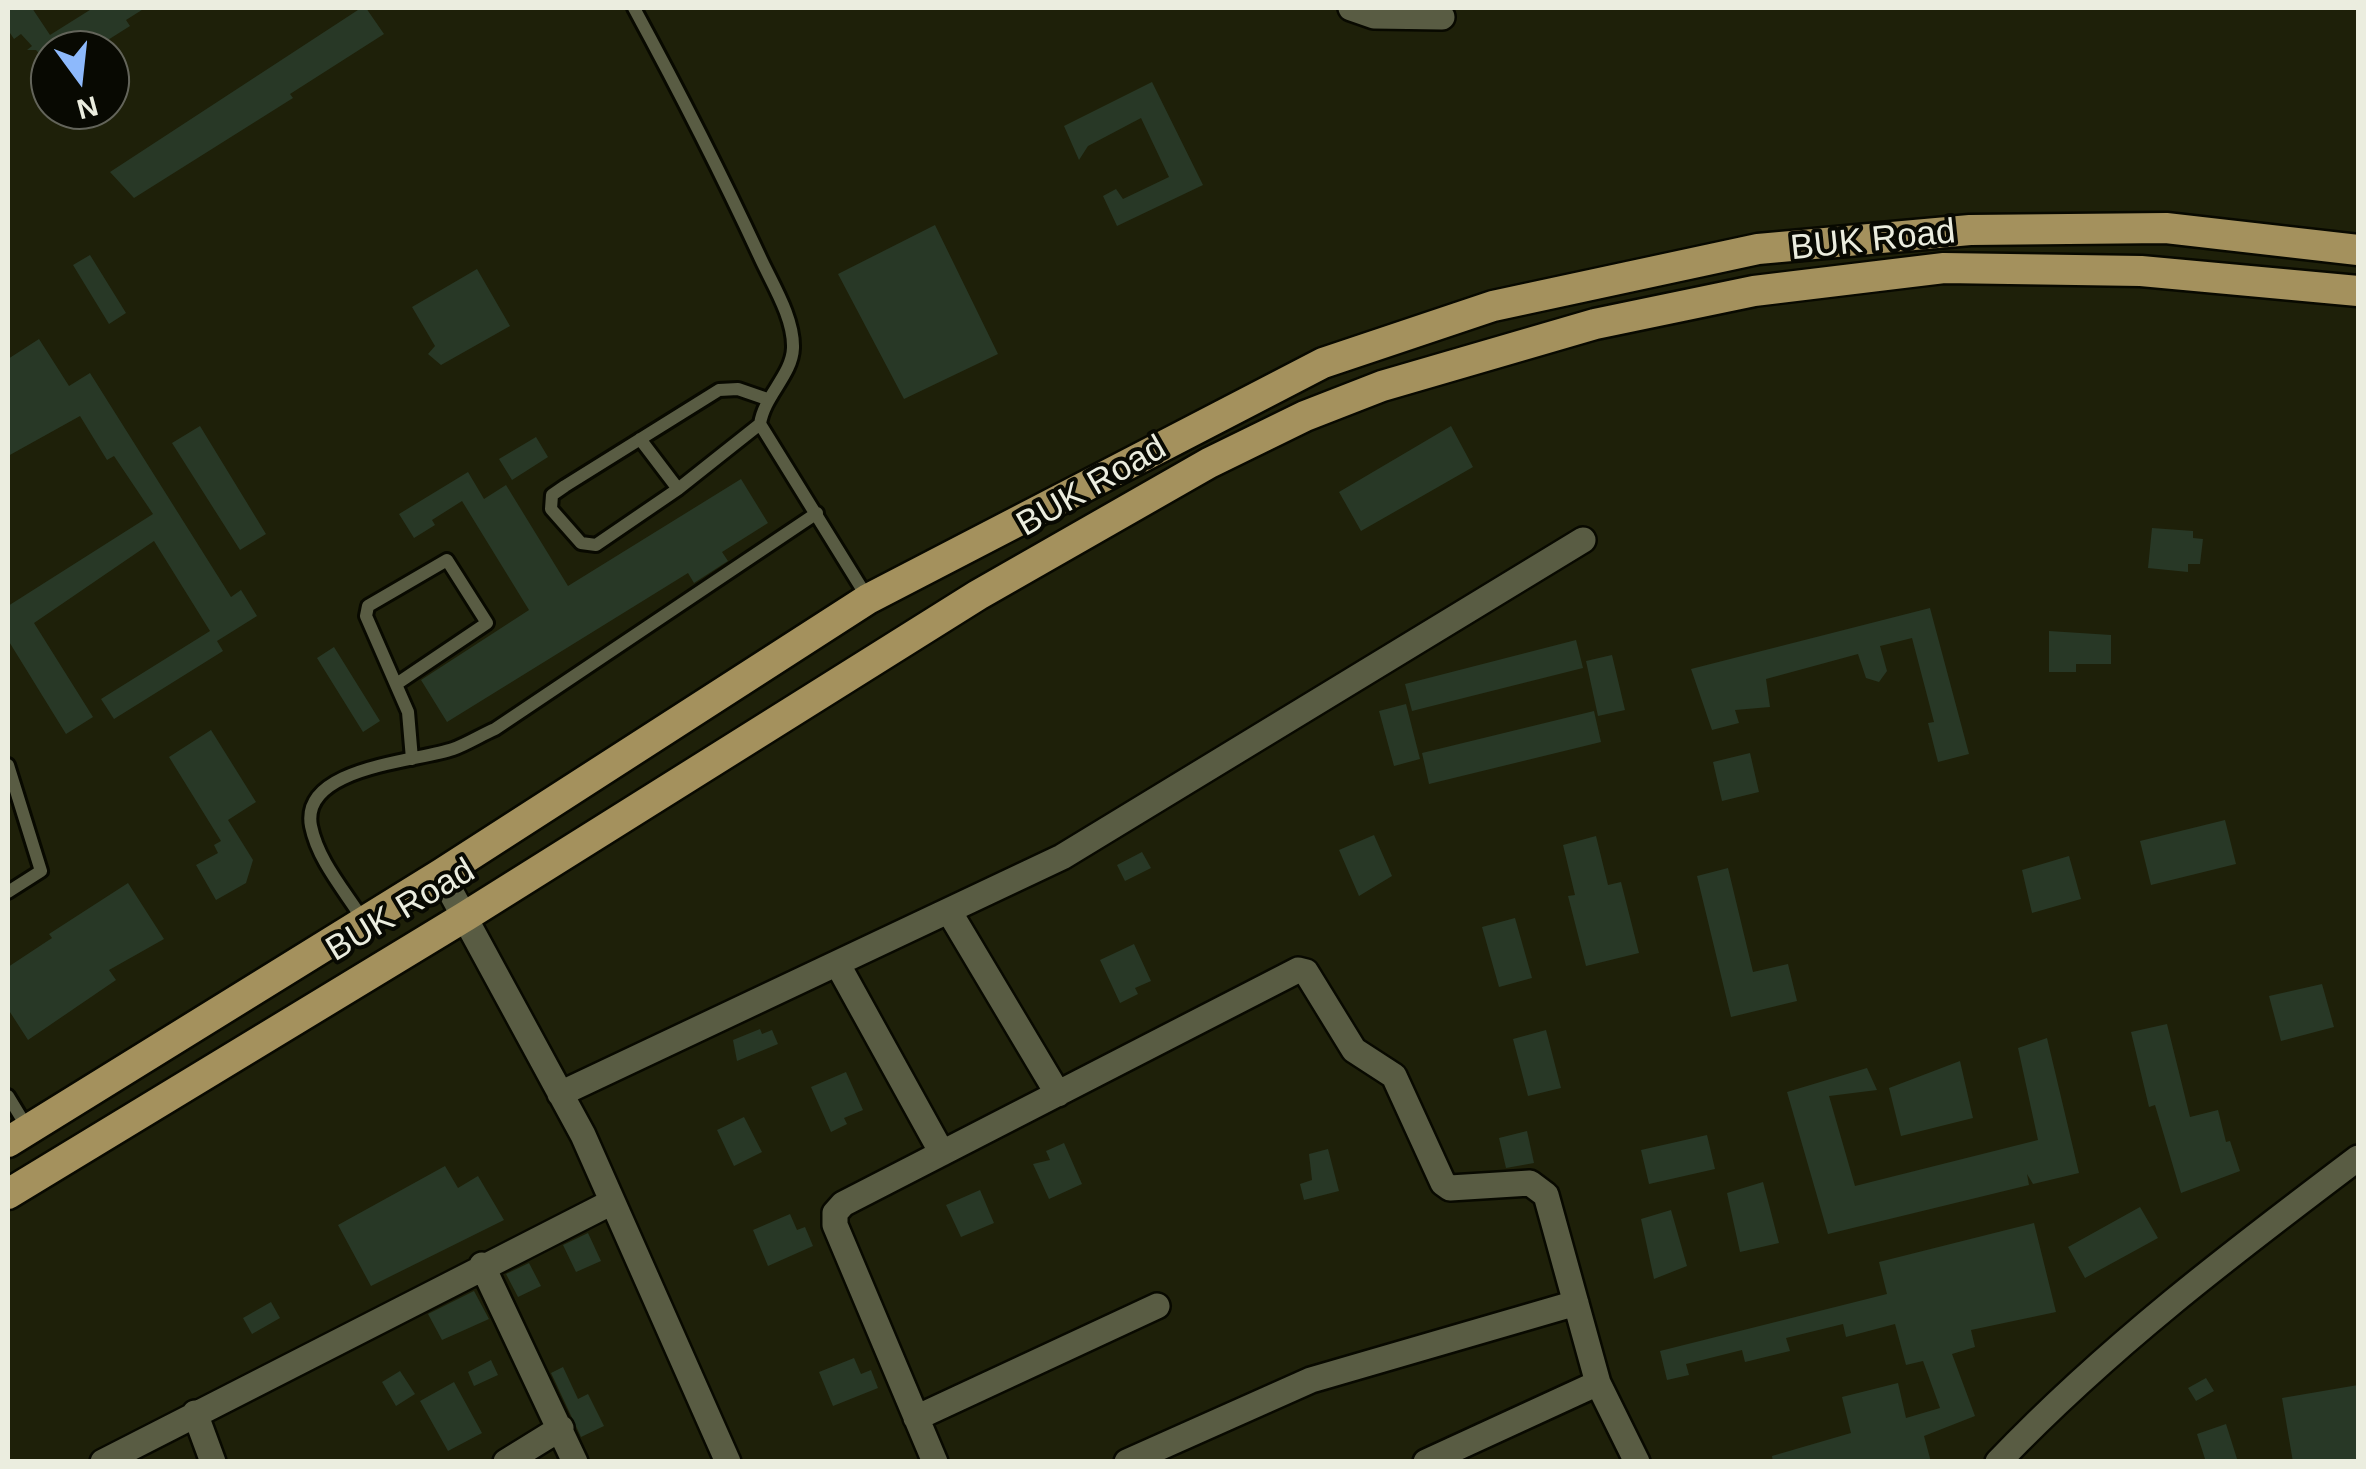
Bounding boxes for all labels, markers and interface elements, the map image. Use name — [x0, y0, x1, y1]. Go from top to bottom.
north arrow — [30, 30, 130, 130]
text: N — [74, 90, 101, 125]
street label: BUK Road — [1789, 211, 1957, 271]
street label: BUK Road — [1010, 427, 1174, 547]
street label: BUK Road — [319, 850, 483, 972]

